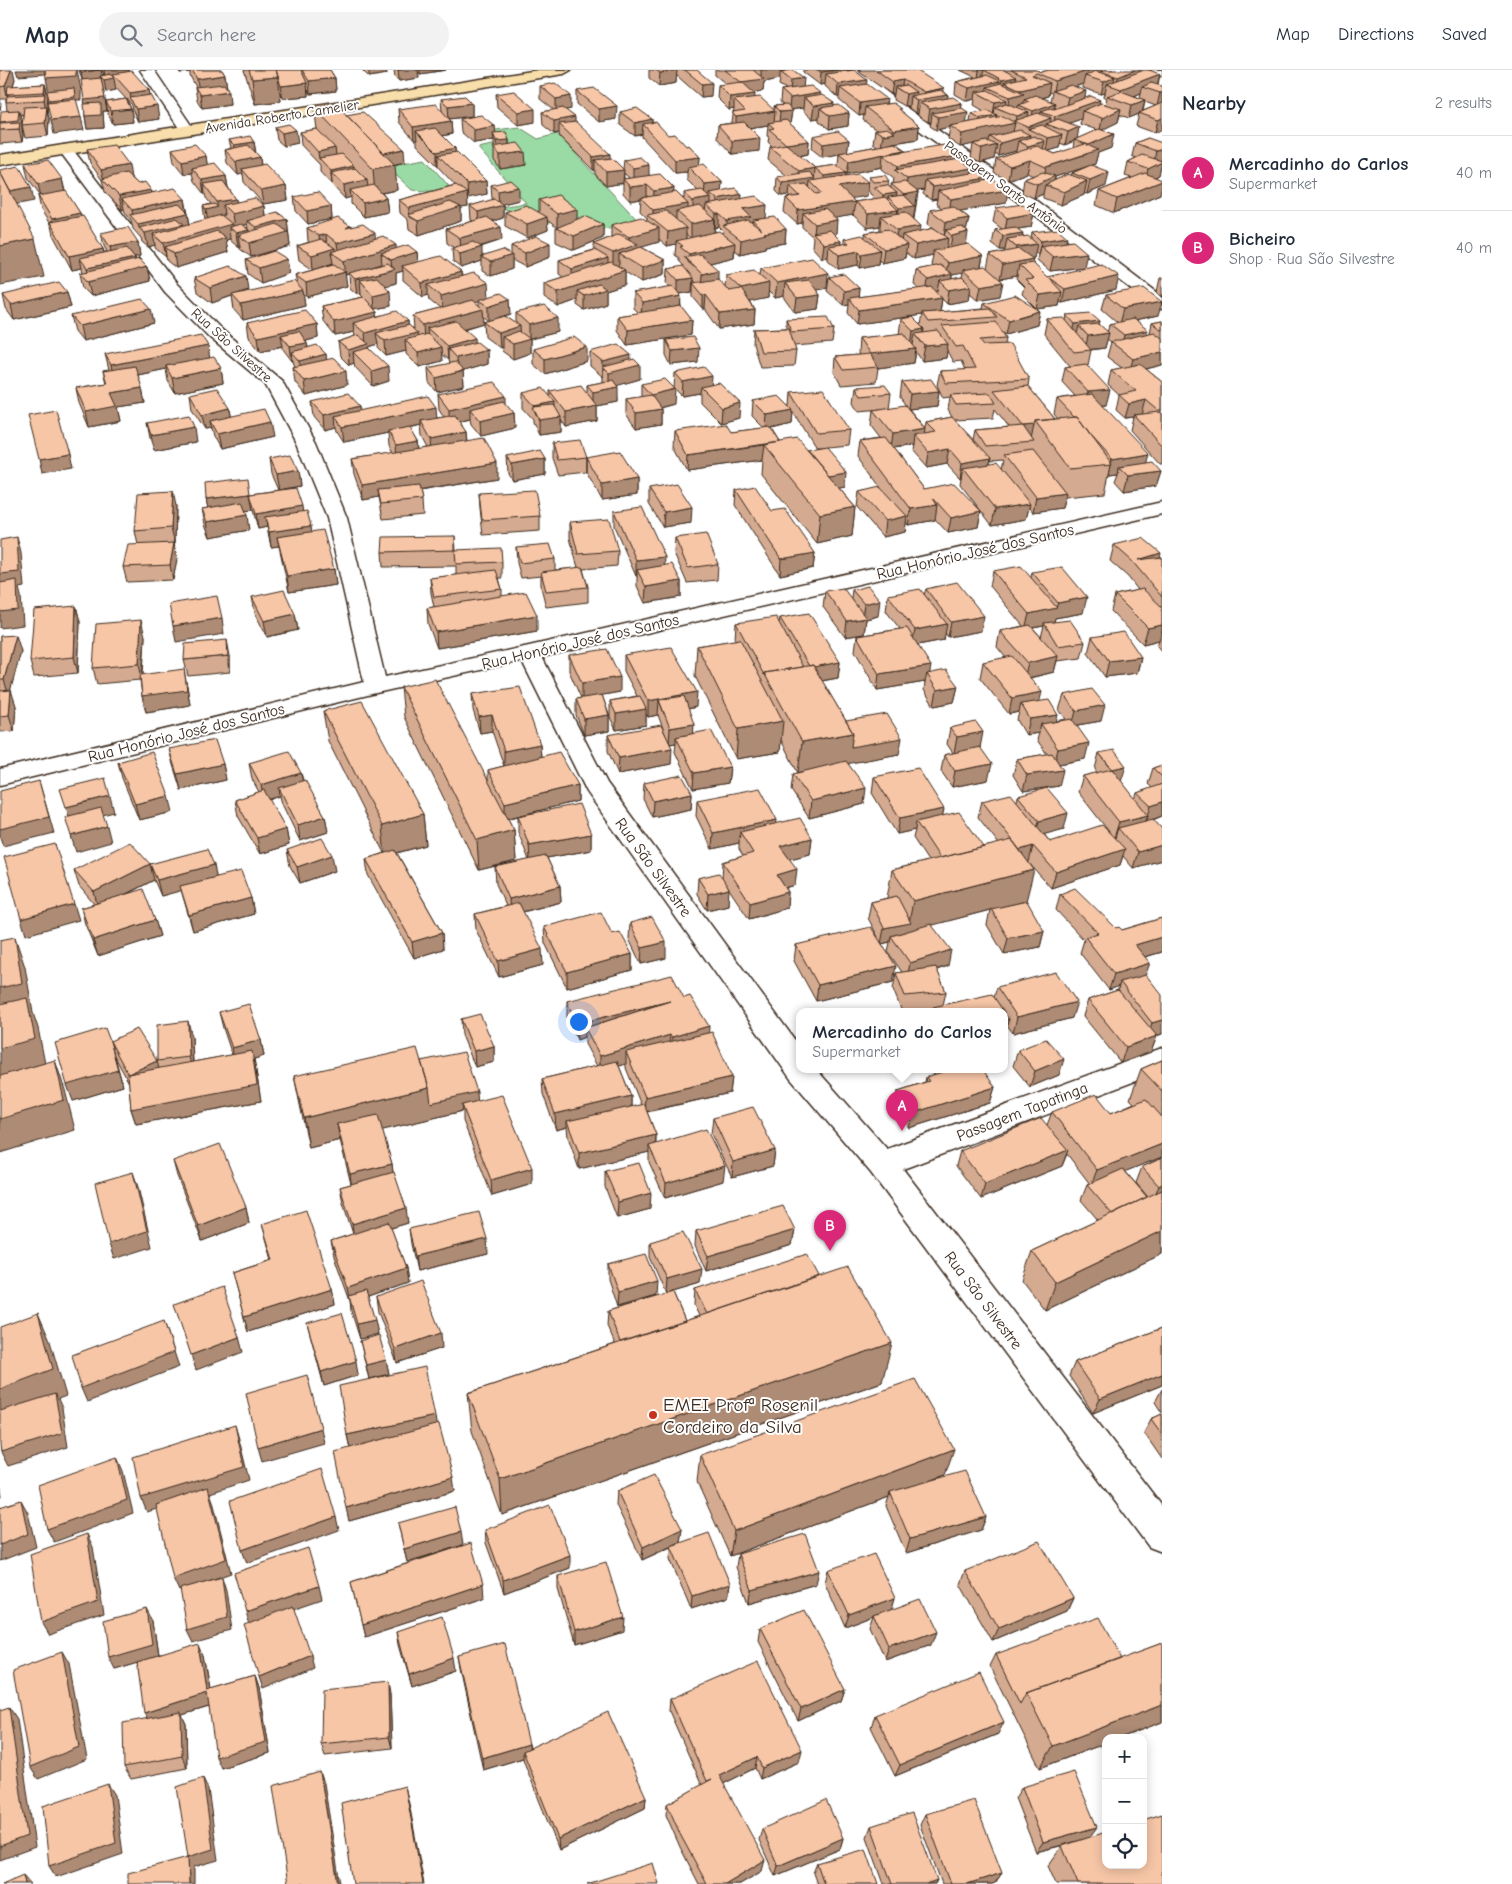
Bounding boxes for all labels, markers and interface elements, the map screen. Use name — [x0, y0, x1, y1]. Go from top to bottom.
search box — [99, 12, 449, 57]
text: Map — [25, 21, 69, 49]
icon: search — [117, 21, 145, 49]
text: Search here — [157, 24, 256, 46]
text: Map — [1276, 24, 1310, 45]
text: Directions — [1338, 24, 1414, 45]
text: Saved — [1442, 24, 1487, 45]
text: Nearby — [1182, 91, 1246, 115]
text: 2 results — [1435, 94, 1492, 112]
street label: Avenida Roberto Camelier — [204, 96, 361, 137]
street label: Passagem Santo Antônio — [941, 137, 1070, 238]
text: Mercadinho do Carlos — [1229, 153, 1408, 175]
text: A — [1194, 164, 1202, 182]
text: 40 m — [1456, 164, 1492, 182]
text: Supermarket — [1229, 175, 1317, 193]
text: Bicheiro — [1229, 228, 1295, 250]
text: B — [1193, 239, 1203, 257]
text: 40 m — [1456, 239, 1492, 257]
text: Shop · Rua São Silvestre — [1229, 250, 1395, 268]
street label: Rua São Silvestre — [188, 305, 276, 386]
street label: Rua Honório José dos Santos — [875, 520, 1076, 583]
street label: Rua Honório José dos Santos — [480, 610, 681, 673]
street label: Rua Honório José dos Santos — [86, 700, 287, 766]
street label: Rua São Silvestre — [611, 815, 695, 921]
popup — [796, 1008, 1008, 1073]
your location — [566, 1009, 592, 1035]
text: Mercadinho do Carlos — [812, 1021, 992, 1043]
text: Supermarket — [812, 1043, 900, 1061]
street label: Passagem Tapatinga — [954, 1079, 1090, 1145]
pin: A — [886, 1090, 918, 1131]
pin: B — [814, 1210, 846, 1251]
street label: Rua São Silvestre — [941, 1248, 1026, 1353]
place label: EMEI Profª Rosenil Cordeiro da Silva — [663, 1394, 818, 1438]
marker: EMEI Profª Rosenil Cordeiro da Silva — [647, 1409, 659, 1421]
map controls — [1102, 1734, 1147, 1869]
button: + — [1102, 1734, 1147, 1779]
button: − — [1102, 1779, 1147, 1824]
button: locate — [1102, 1824, 1147, 1869]

